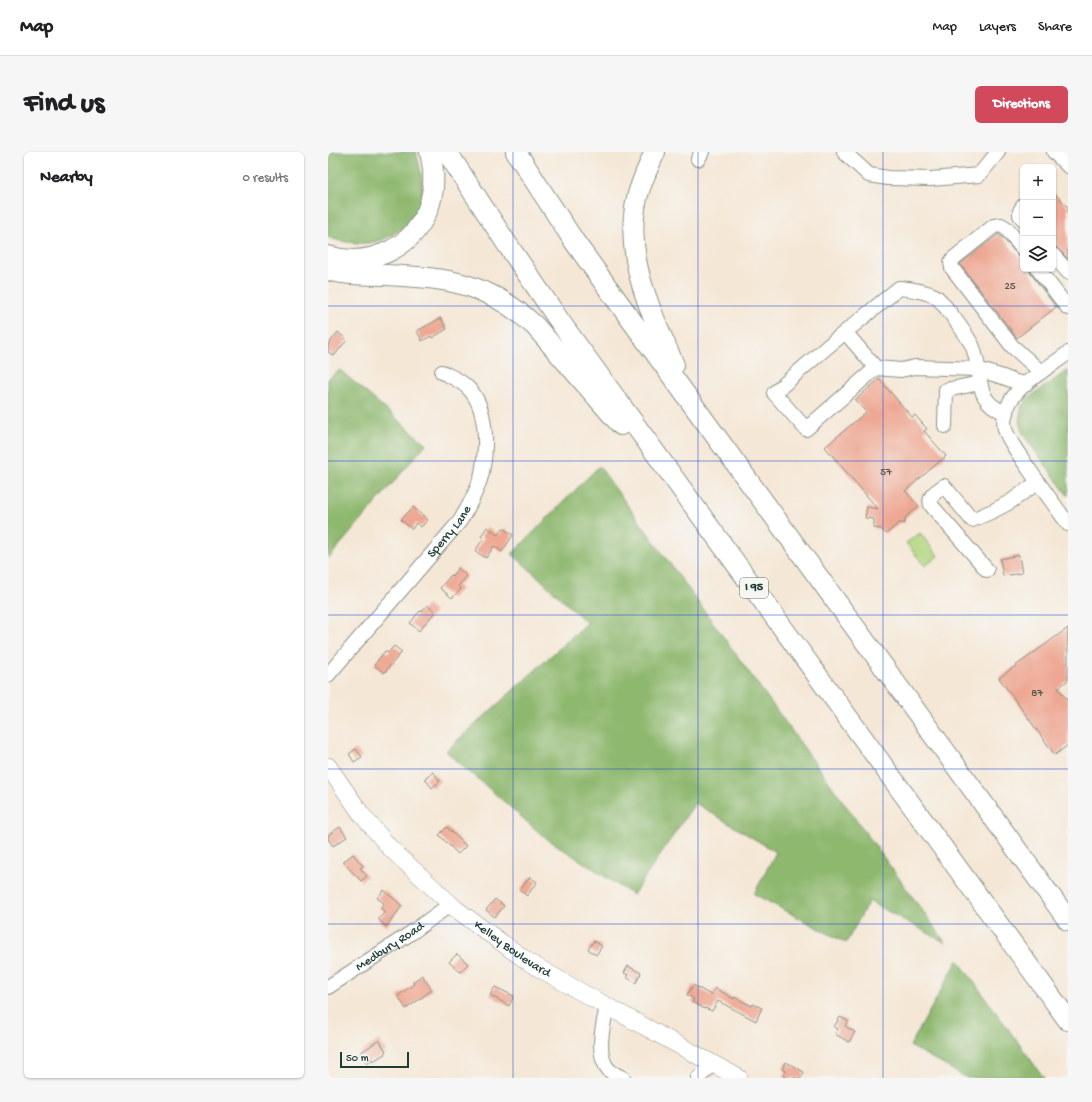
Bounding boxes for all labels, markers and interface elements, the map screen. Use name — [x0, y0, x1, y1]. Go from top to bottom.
text: Map — [20, 16, 53, 39]
text: Map — [933, 19, 957, 36]
text: Layers — [979, 19, 1016, 36]
text: Share — [1038, 19, 1072, 36]
button: Directions — [975, 86, 1068, 123]
text: Find us — [24, 88, 104, 121]
map controls — [1020, 164, 1056, 272]
button: + — [1020, 164, 1056, 200]
text: Nearby — [40, 168, 93, 188]
text: 0 results — [242, 171, 288, 186]
button: − — [1020, 200, 1056, 236]
button: layers — [1020, 236, 1056, 272]
house number: 25 — [1004, 281, 1016, 293]
house number: 57 — [880, 467, 892, 479]
street label: Sperry Lane — [424, 503, 475, 561]
road number: I 95 — [740, 578, 768, 598]
house number: 87 — [1031, 688, 1043, 700]
street label: Kelley Boulevard — [471, 917, 555, 981]
street label: Medbury Road — [353, 918, 428, 974]
scale bar — [340, 1050, 409, 1069]
text: 50 m — [346, 1053, 368, 1065]

